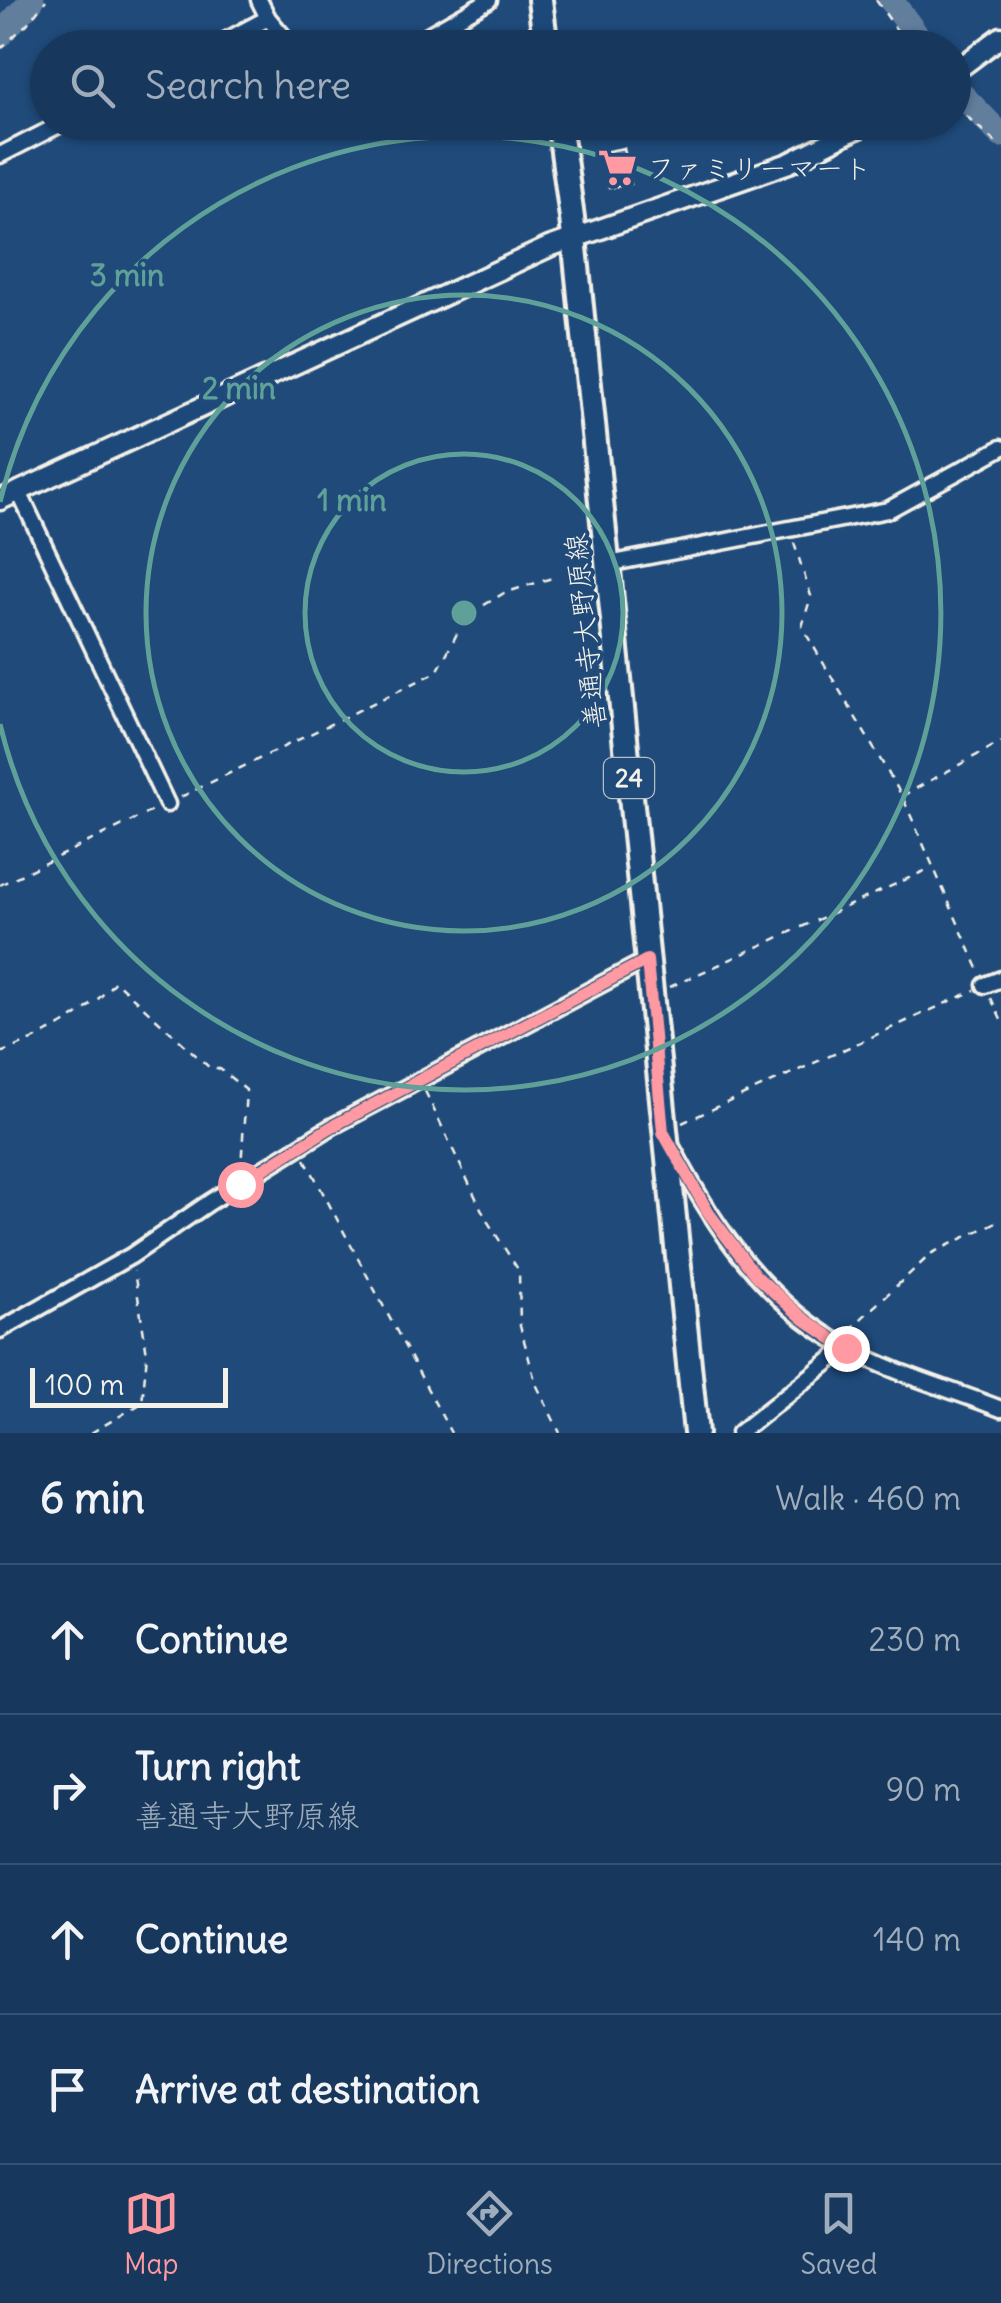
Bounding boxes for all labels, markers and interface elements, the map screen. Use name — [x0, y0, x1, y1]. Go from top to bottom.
search box — [30, 30, 971, 140]
icon: search — [65, 58, 120, 113]
text: Search here — [145, 62, 351, 109]
supermarket icon: ファミリーマート — [596, 147, 638, 189]
place label: ファミリーマート — [647, 150, 872, 186]
text: 3 min — [90, 256, 164, 294]
text: 2 min — [202, 369, 276, 407]
text: 1 min — [317, 481, 387, 519]
street label: 善通寺大野原線 — [557, 532, 613, 730]
centre of rings — [446, 595, 482, 631]
road number: 24 — [604, 758, 654, 798]
route start — [218, 1162, 264, 1208]
route end — [824, 1326, 870, 1372]
scale bar — [30, 1363, 228, 1408]
text: 100 m — [45, 1367, 124, 1403]
text: 6 min — [40, 1472, 145, 1524]
text: Walk · 460 m — [775, 1478, 961, 1519]
icon: ahead — [40, 1612, 95, 1667]
text: Continue — [135, 1616, 288, 1663]
text: 230 m — [869, 1619, 961, 1660]
text: Turn right — [135, 1743, 301, 1790]
icon: right — [40, 1762, 95, 1817]
text: 90 m — [886, 1769, 961, 1810]
text: 善通寺大野原線 — [135, 1795, 359, 1836]
icon: ahead — [40, 1912, 95, 1967]
text: Continue — [135, 1916, 288, 1963]
text: 140 m — [873, 1919, 961, 1960]
icon: arrive — [40, 2062, 95, 2117]
text: Arrive at destination — [135, 2066, 480, 2113]
tab: Map — [124, 2186, 179, 2282]
tab: Directions — [426, 2186, 553, 2282]
tab: Saved — [800, 2186, 877, 2282]

